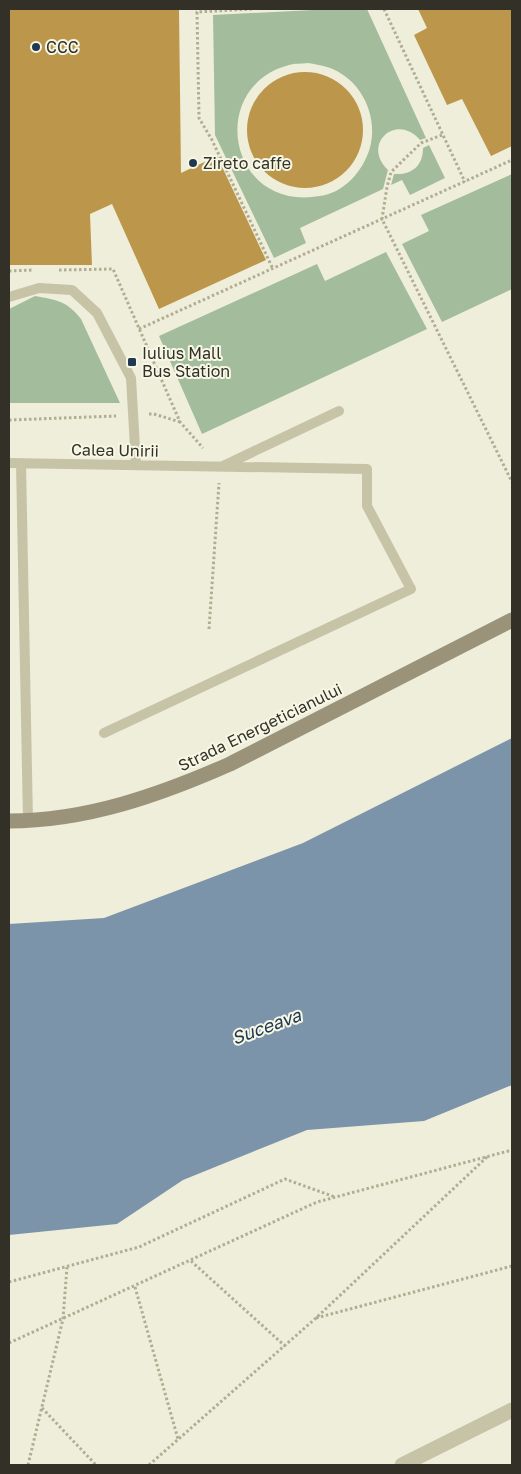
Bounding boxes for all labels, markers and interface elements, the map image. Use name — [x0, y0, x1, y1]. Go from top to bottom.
place label: CCC — [46, 37, 79, 57]
marker: CCC — [30, 41, 42, 53]
place label: Zireto caffe — [203, 153, 291, 173]
marker: Zireto caffe — [187, 157, 199, 169]
place label: Iulius Mall Bus Station — [142, 343, 230, 381]
marker: Iulius Mall Bus Station — [126, 356, 138, 368]
street label: Calea Unirii — [71, 439, 159, 461]
street label: Strada Energeticianului — [175, 679, 345, 775]
water label: Suceava — [228, 1003, 304, 1049]

